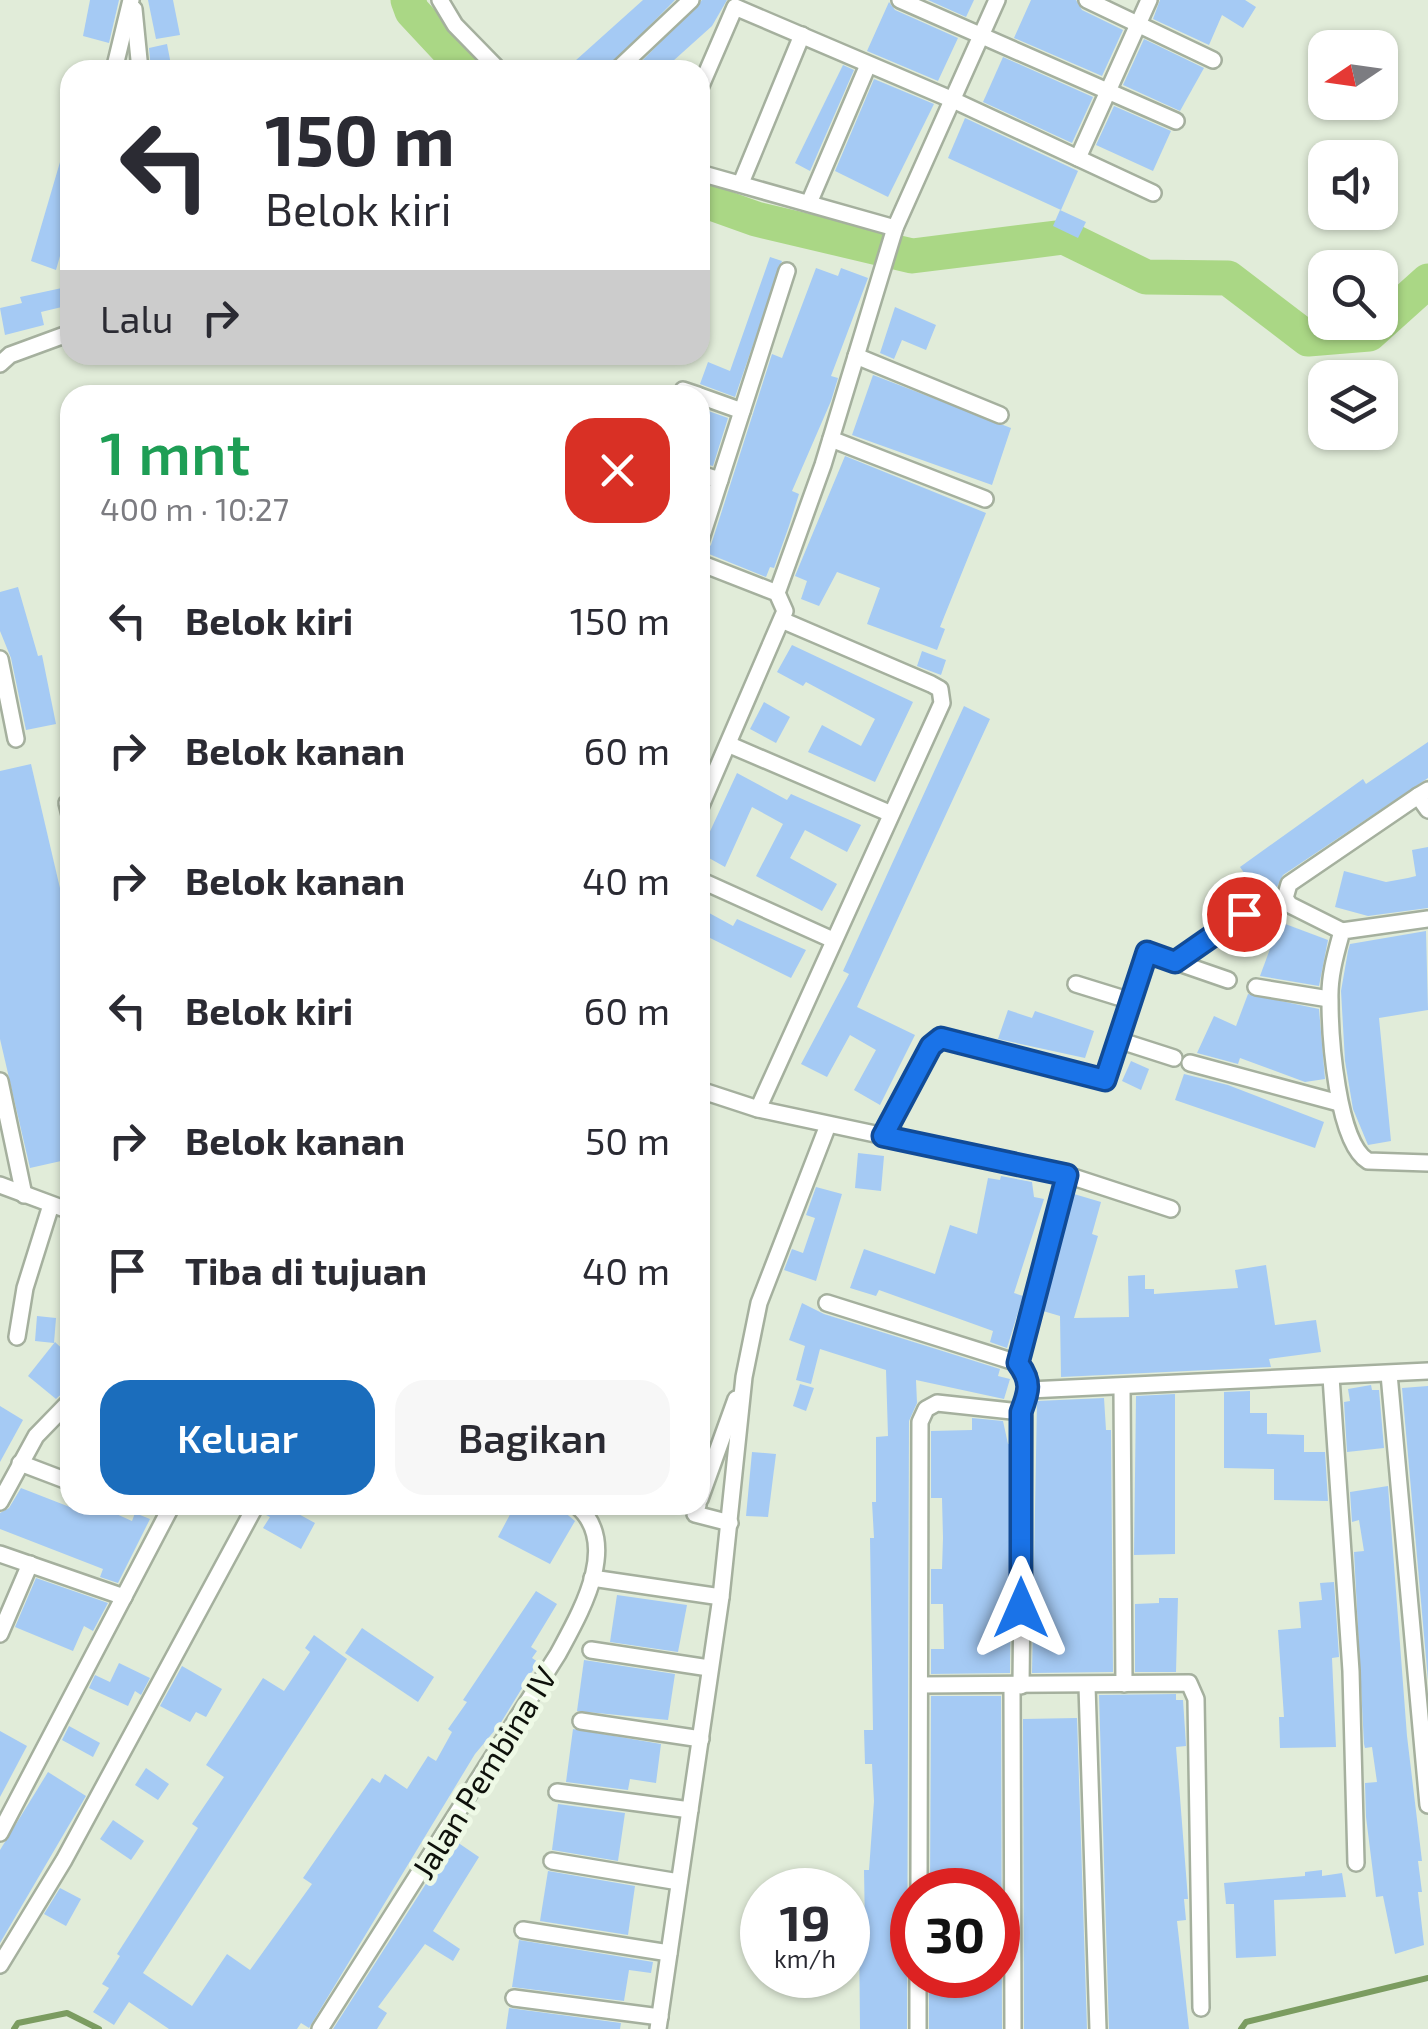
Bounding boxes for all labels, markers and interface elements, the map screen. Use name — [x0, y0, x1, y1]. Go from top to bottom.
north arrow — [1308, 30, 1398, 120]
map controls — [1308, 30, 1398, 450]
text: 150 m — [265, 96, 455, 180]
icon: left — [100, 100, 230, 230]
button: sound — [1308, 140, 1398, 230]
text: Belok kiri — [265, 181, 452, 235]
button: search — [1308, 250, 1398, 340]
icon: right — [193, 290, 248, 345]
text: Lalu — [100, 295, 173, 341]
button: layers — [1308, 360, 1398, 450]
text: 1 mnt — [100, 415, 250, 487]
button: close — [565, 418, 670, 523]
text: 400 m · 10:27 — [100, 489, 289, 527]
icon: left — [100, 593, 155, 648]
text: Belok kiri — [185, 597, 353, 643]
text: 150 m — [570, 597, 670, 643]
icon: right — [100, 723, 155, 778]
text: Belok kanan — [185, 727, 405, 773]
text: 60 m — [584, 727, 670, 773]
icon: right — [100, 853, 155, 908]
text: Belok kanan — [185, 857, 405, 903]
text: 40 m — [582, 857, 670, 903]
pin — [1202, 872, 1287, 957]
icon: arrive — [1217, 887, 1272, 942]
icon: left — [100, 983, 155, 1038]
text: Belok kiri — [185, 987, 353, 1033]
text: 60 m — [584, 987, 670, 1033]
icon: right — [100, 1113, 155, 1168]
text: Belok kanan — [185, 1117, 405, 1163]
text: 50 m — [585, 1117, 670, 1163]
icon: arrive — [100, 1243, 155, 1298]
text: Tiba di tujuan — [185, 1247, 427, 1293]
text: 40 m — [582, 1247, 670, 1293]
button: Keluar — [100, 1380, 375, 1495]
button: Bagikan — [395, 1380, 670, 1495]
position arrow — [969, 1556, 1073, 1660]
street label: Jalan Pembina IV — [403, 1659, 563, 1885]
speed limit sign: 30 — [890, 1868, 1020, 1998]
text: 19 — [779, 1891, 831, 1951]
text: km/h — [774, 1943, 836, 1973]

